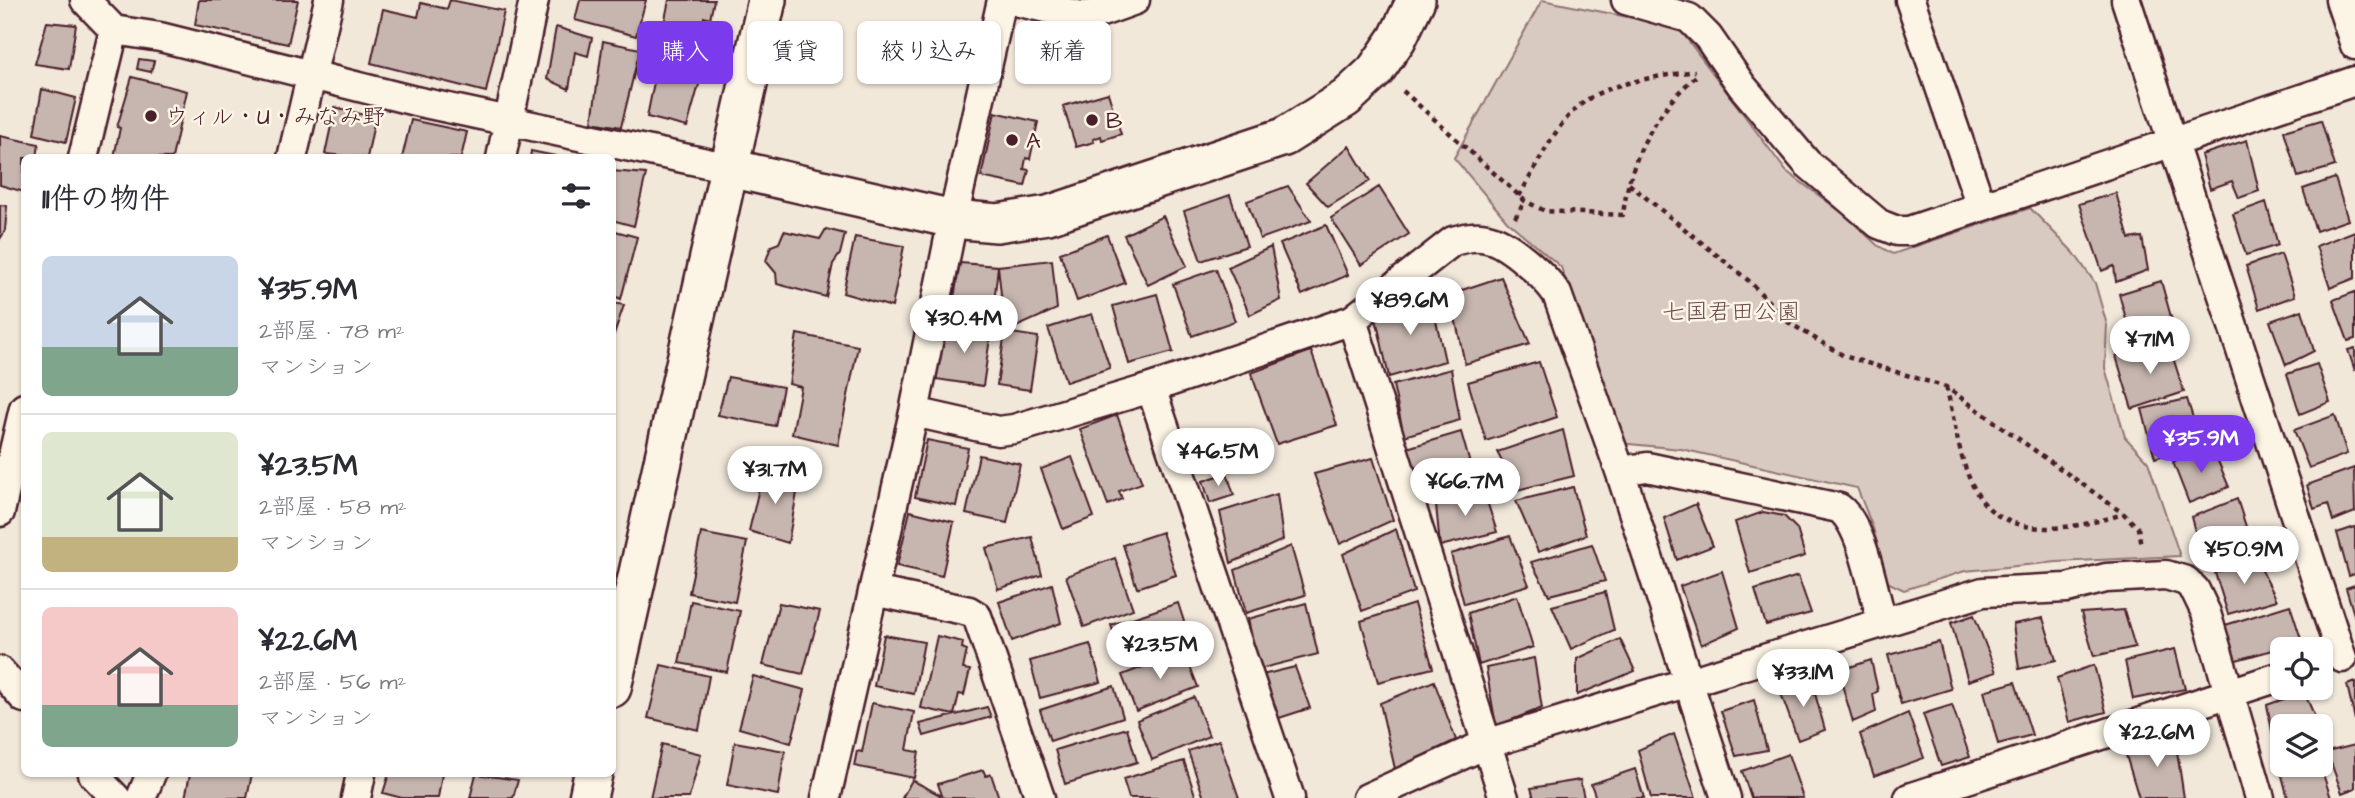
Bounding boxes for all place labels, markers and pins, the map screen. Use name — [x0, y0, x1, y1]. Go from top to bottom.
place label: ウィル・U・みなみ野 — [165, 101, 385, 133]
place label: B — [1106, 105, 1122, 137]
marker: ウィル・U・みなみ野 — [143, 108, 159, 124]
marker: B — [1084, 112, 1100, 128]
place label: A — [1026, 125, 1041, 157]
marker: A — [1004, 132, 1020, 148]
pin: ¥89.6M — [1353, 278, 1467, 337]
pin: ¥30.4M — [907, 296, 1021, 355]
pin: ¥71M — [2109, 316, 2191, 376]
pin: ¥35.9M — [2144, 416, 2258, 475]
pin: ¥46.5M — [1161, 428, 1275, 488]
pin: ¥31.7M — [718, 447, 832, 506]
pin: ¥66.7M — [1408, 458, 1522, 518]
pin: ¥50.9M — [2187, 526, 2301, 586]
pin: ¥23.5M — [1103, 622, 1217, 681]
pin: ¥33.1M — [1746, 650, 1860, 709]
pin: ¥22.6M — [2100, 710, 2214, 769]

